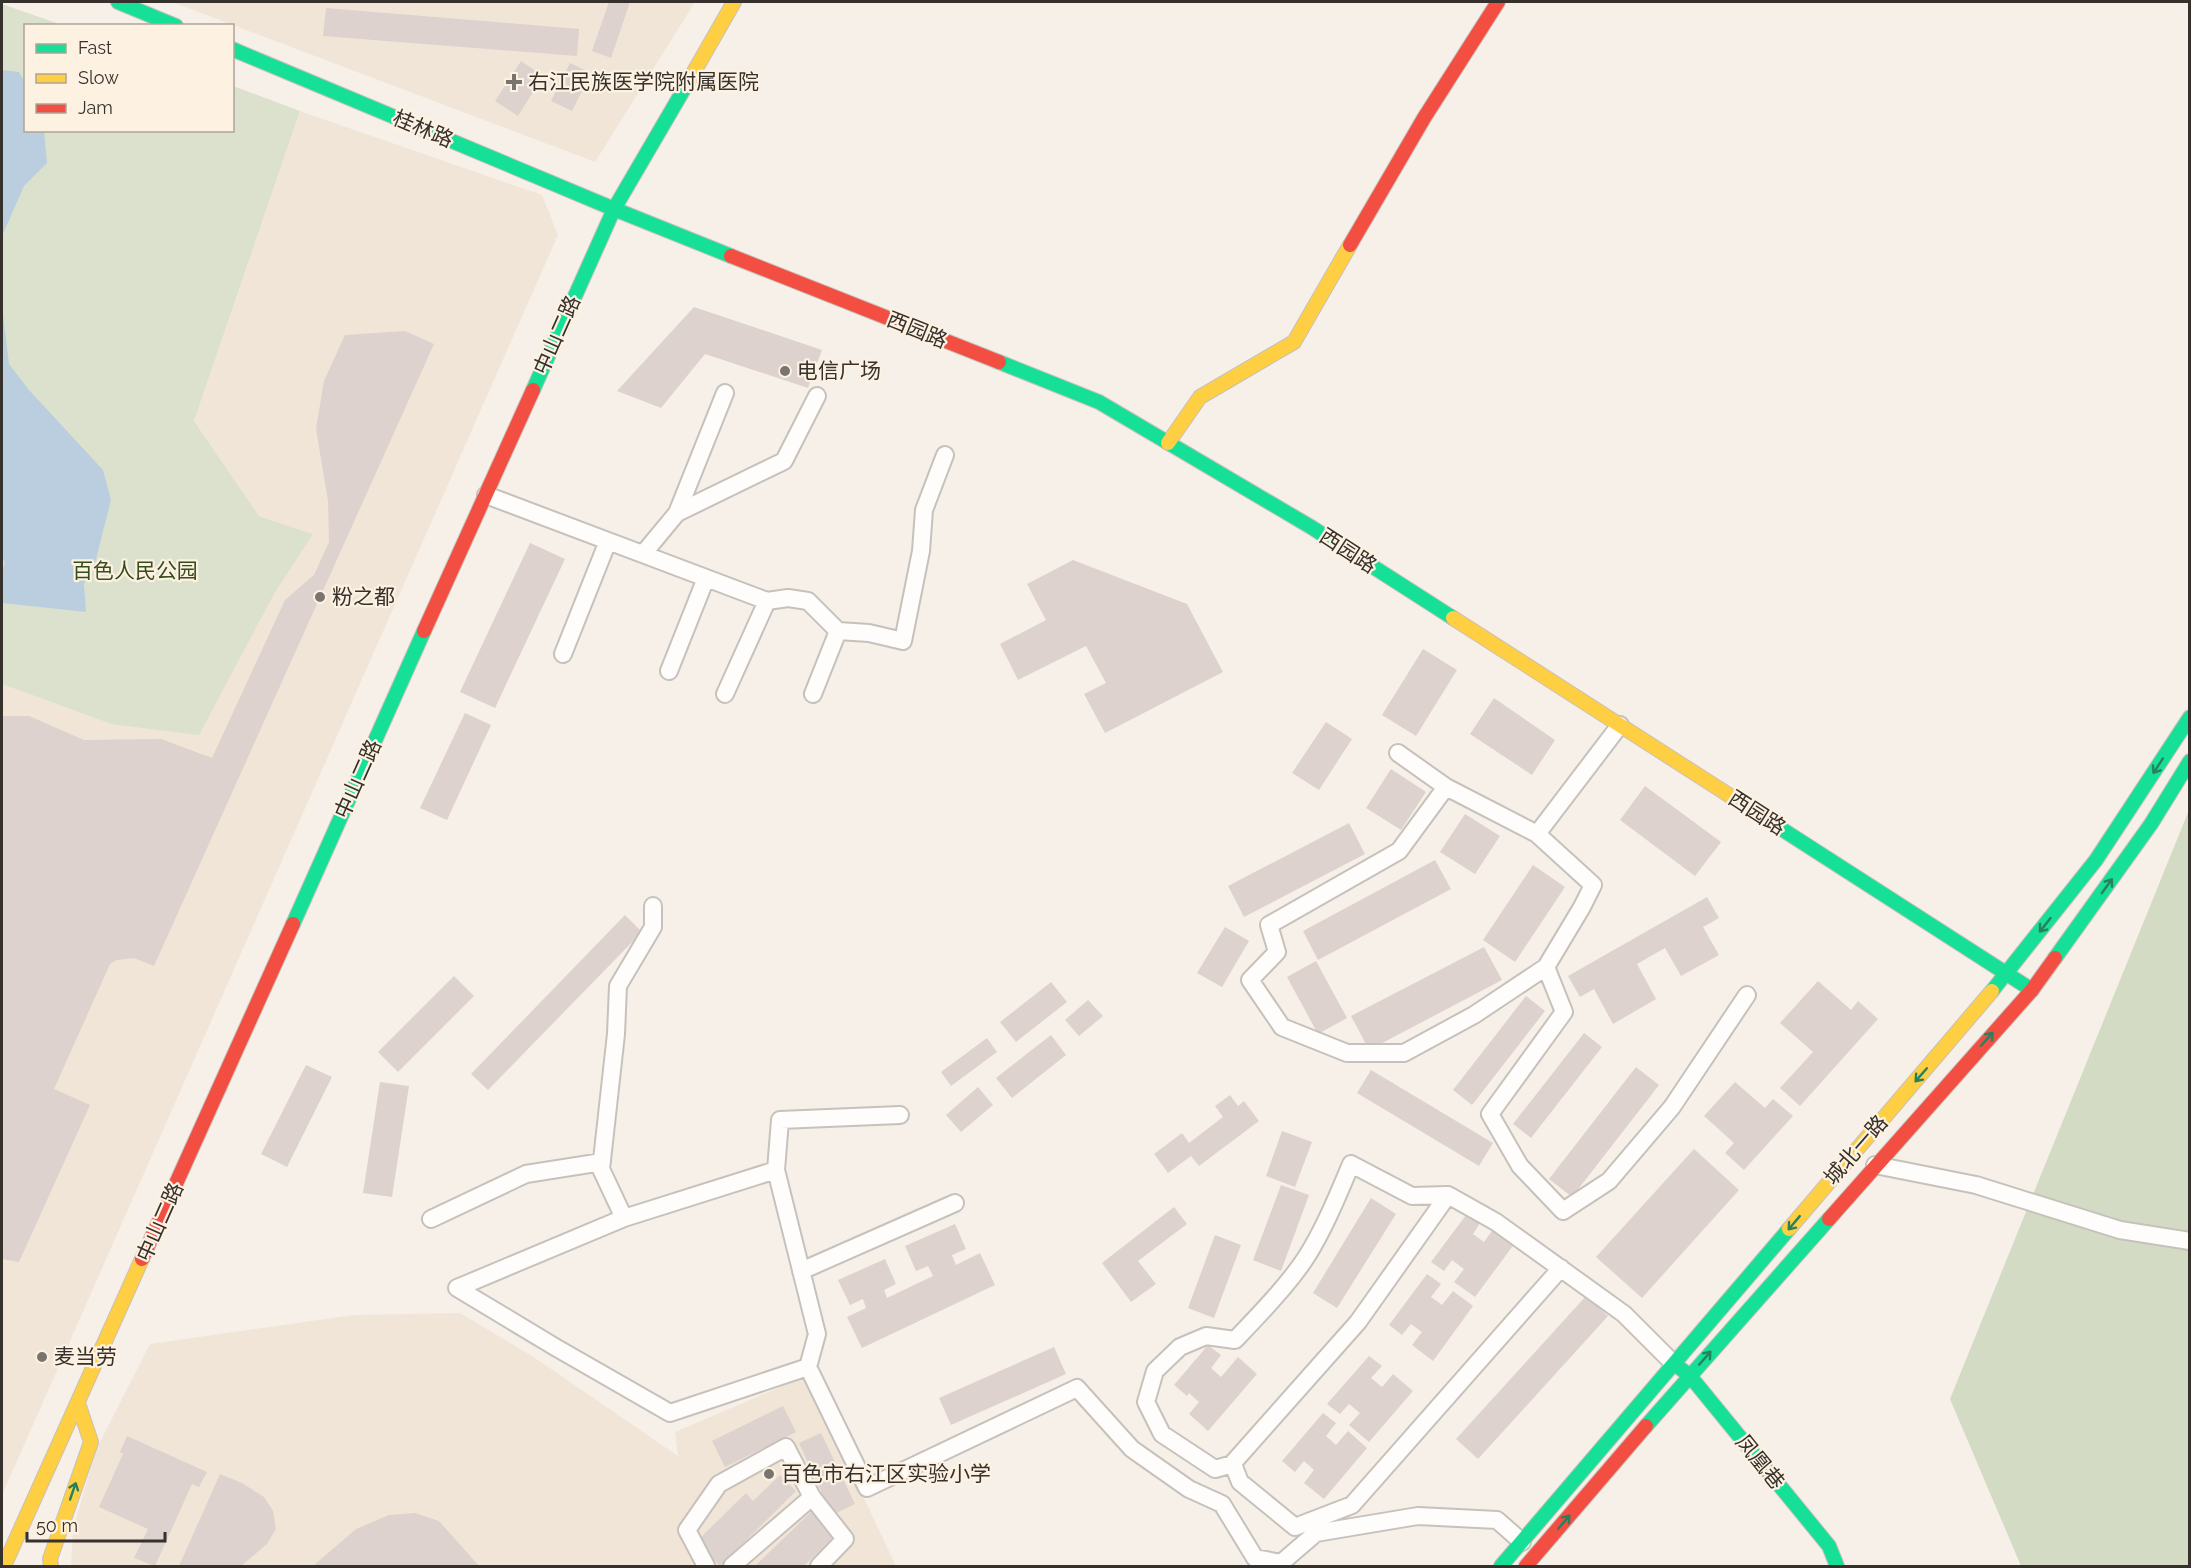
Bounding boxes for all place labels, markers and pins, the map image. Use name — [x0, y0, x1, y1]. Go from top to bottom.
place label: 右江民族医学院附属医院 — [528, 69, 759, 94]
marker: 右江民族医学院附属医院 — [505, 73, 523, 91]
place label: 电信广场 — [797, 358, 881, 383]
marker: 电信广场 — [778, 364, 792, 378]
place label: 粉之都 — [332, 584, 395, 609]
marker: 粉之都 — [313, 590, 327, 604]
place label: 麦当劳 — [54, 1344, 117, 1369]
marker: 麦当劳 — [35, 1350, 49, 1364]
place label: 百色市右江区实验小学 — [781, 1461, 991, 1486]
marker: 百色市右江区实验小学 — [762, 1467, 776, 1481]

